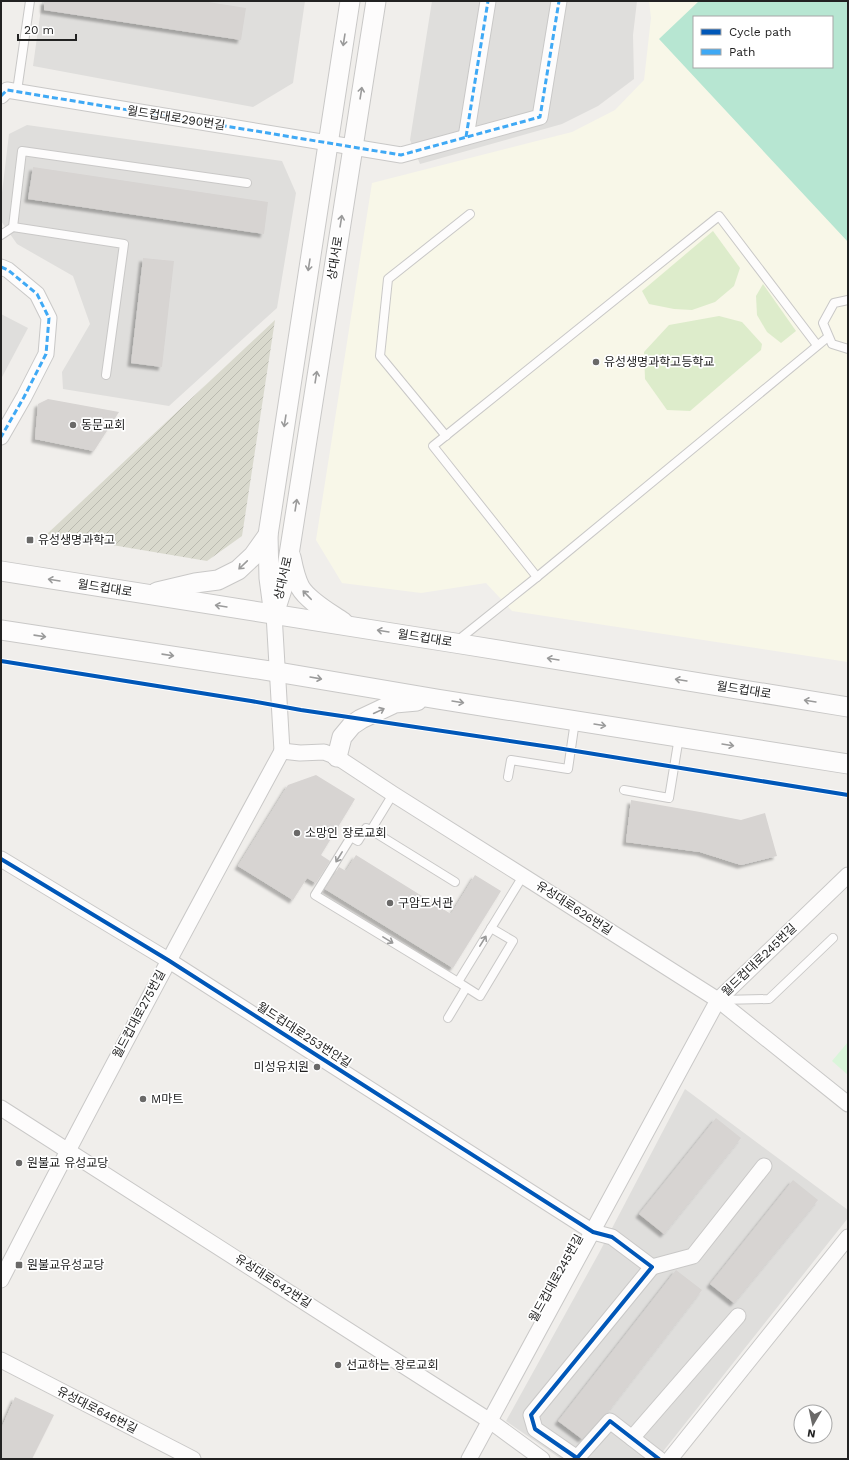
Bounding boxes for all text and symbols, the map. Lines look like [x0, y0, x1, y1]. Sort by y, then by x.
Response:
scale bar [18, 16, 76, 42]
legend [693, 16, 833, 68]
text: 20 m [24, 23, 54, 37]
text: Cycle path [729, 25, 791, 39]
one-way arrow [340, 33, 348, 46]
text: Path [729, 45, 755, 59]
one-way arrow [357, 86, 365, 99]
street label: 월드컵대로290번길 [126, 103, 226, 133]
one-way arrow [337, 215, 345, 228]
street label: 상대서로 [325, 235, 345, 281]
one-way arrow [305, 258, 313, 271]
place label: 유성생명과학고등학교 [604, 355, 714, 369]
marker: 유성생명과학고등학교 [591, 357, 601, 367]
one-way arrow [312, 371, 320, 384]
one-way arrow [281, 414, 289, 427]
place label: 동문교회 [81, 418, 125, 432]
marker: 동문교회 [68, 420, 78, 430]
one-way arrow [292, 499, 300, 512]
place label: 유성생명과학고 [38, 533, 115, 547]
marker: 유성생명과학고 [25, 535, 35, 545]
street label: 상대서로 [271, 555, 295, 601]
one-way arrow [238, 560, 248, 570]
one-way arrow [48, 576, 61, 584]
street label: 월드컵대로 [77, 577, 133, 599]
one-way arrow [302, 590, 312, 600]
one-way arrow [215, 602, 228, 610]
one-way arrow [377, 627, 390, 635]
street label: 월드컵대로 [397, 627, 453, 649]
one-way arrow [33, 632, 46, 640]
one-way arrow [161, 651, 174, 659]
one-way arrow [547, 655, 560, 663]
one-way arrow [309, 674, 322, 682]
one-way arrow [675, 676, 688, 684]
street label: 월드컵대로 [716, 679, 772, 701]
one-way arrow [803, 697, 816, 705]
one-way arrow [451, 698, 464, 706]
one-way arrow [373, 707, 385, 714]
one-way arrow [593, 721, 606, 729]
one-way arrow [721, 741, 734, 749]
place label: 소망인 장로교회 [305, 826, 386, 840]
marker: 소망인 장로교회 [292, 828, 302, 838]
one-way arrow [335, 851, 343, 862]
street label: 유성대로626번길 [533, 878, 615, 938]
place label: 구암도서관 [398, 896, 453, 910]
marker: 구암도서관 [385, 898, 395, 908]
street label: 월드컵대로245번길 [719, 921, 799, 999]
one-way arrow [382, 936, 394, 944]
one-way arrow [479, 936, 487, 947]
street label: 월드컵대로275번길 [110, 968, 168, 1060]
street label: 월드컵대로253번안길 [254, 999, 354, 1071]
place label: 미성유치원 [254, 1060, 309, 1074]
marker: 미성유치원 [312, 1062, 322, 1072]
place label: M마트 [151, 1092, 183, 1106]
marker: M마트 [138, 1094, 148, 1104]
place label: 원불교 유성교당 [27, 1156, 108, 1170]
marker: 원불교 유성교당 [14, 1158, 24, 1168]
street label: 월드컵대로245번길 [526, 1232, 586, 1324]
street label: 유성대로642번길 [232, 1251, 314, 1311]
place label: 원불교유성교당 [27, 1258, 104, 1272]
marker: 원불교유성교당 [14, 1260, 24, 1270]
place label: 선교하는 장로교회 [346, 1358, 438, 1372]
marker: 선교하는 장로교회 [333, 1360, 343, 1370]
street label: 유성대로646번길 [55, 1384, 139, 1436]
north arrow [793, 1404, 833, 1444]
text: N [806, 1426, 817, 1440]

